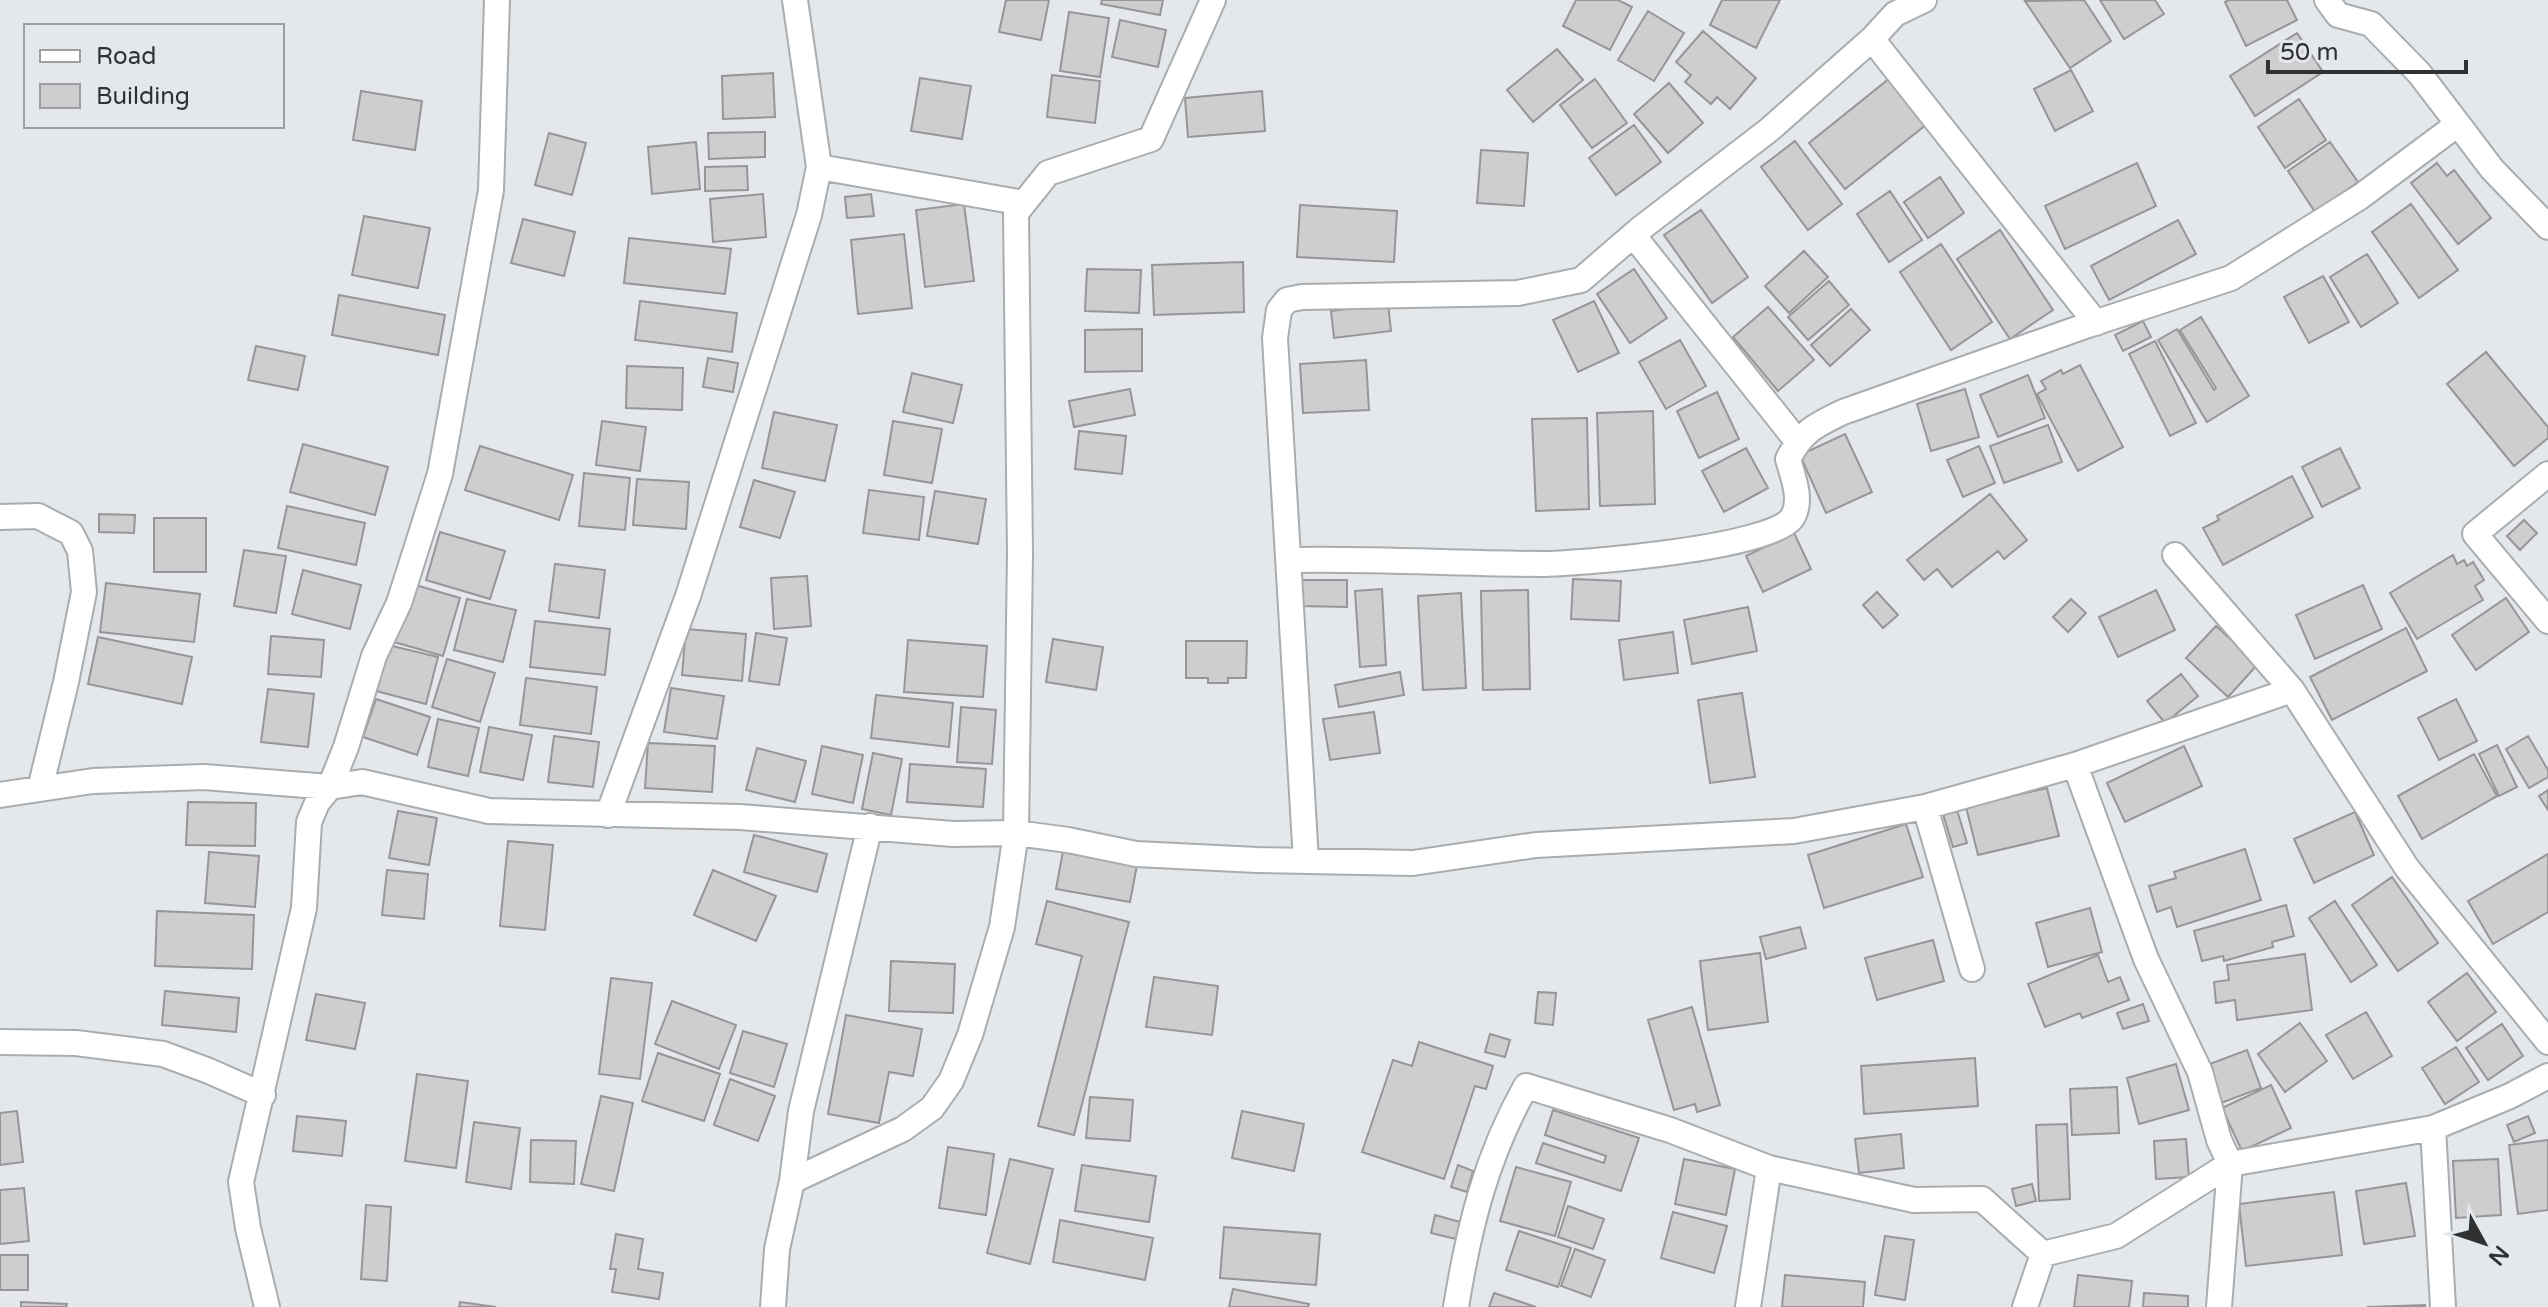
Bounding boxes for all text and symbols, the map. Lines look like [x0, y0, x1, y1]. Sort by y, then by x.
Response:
legend [24, 24, 284, 128]
scale bar [2268, 24, 2466, 74]
text: 50 m [2280, 38, 2338, 67]
text: Road [96, 42, 156, 71]
text: Building [96, 82, 190, 111]
north arrow [2444, 1203, 2524, 1283]
text: N [2483, 1240, 2514, 1270]

